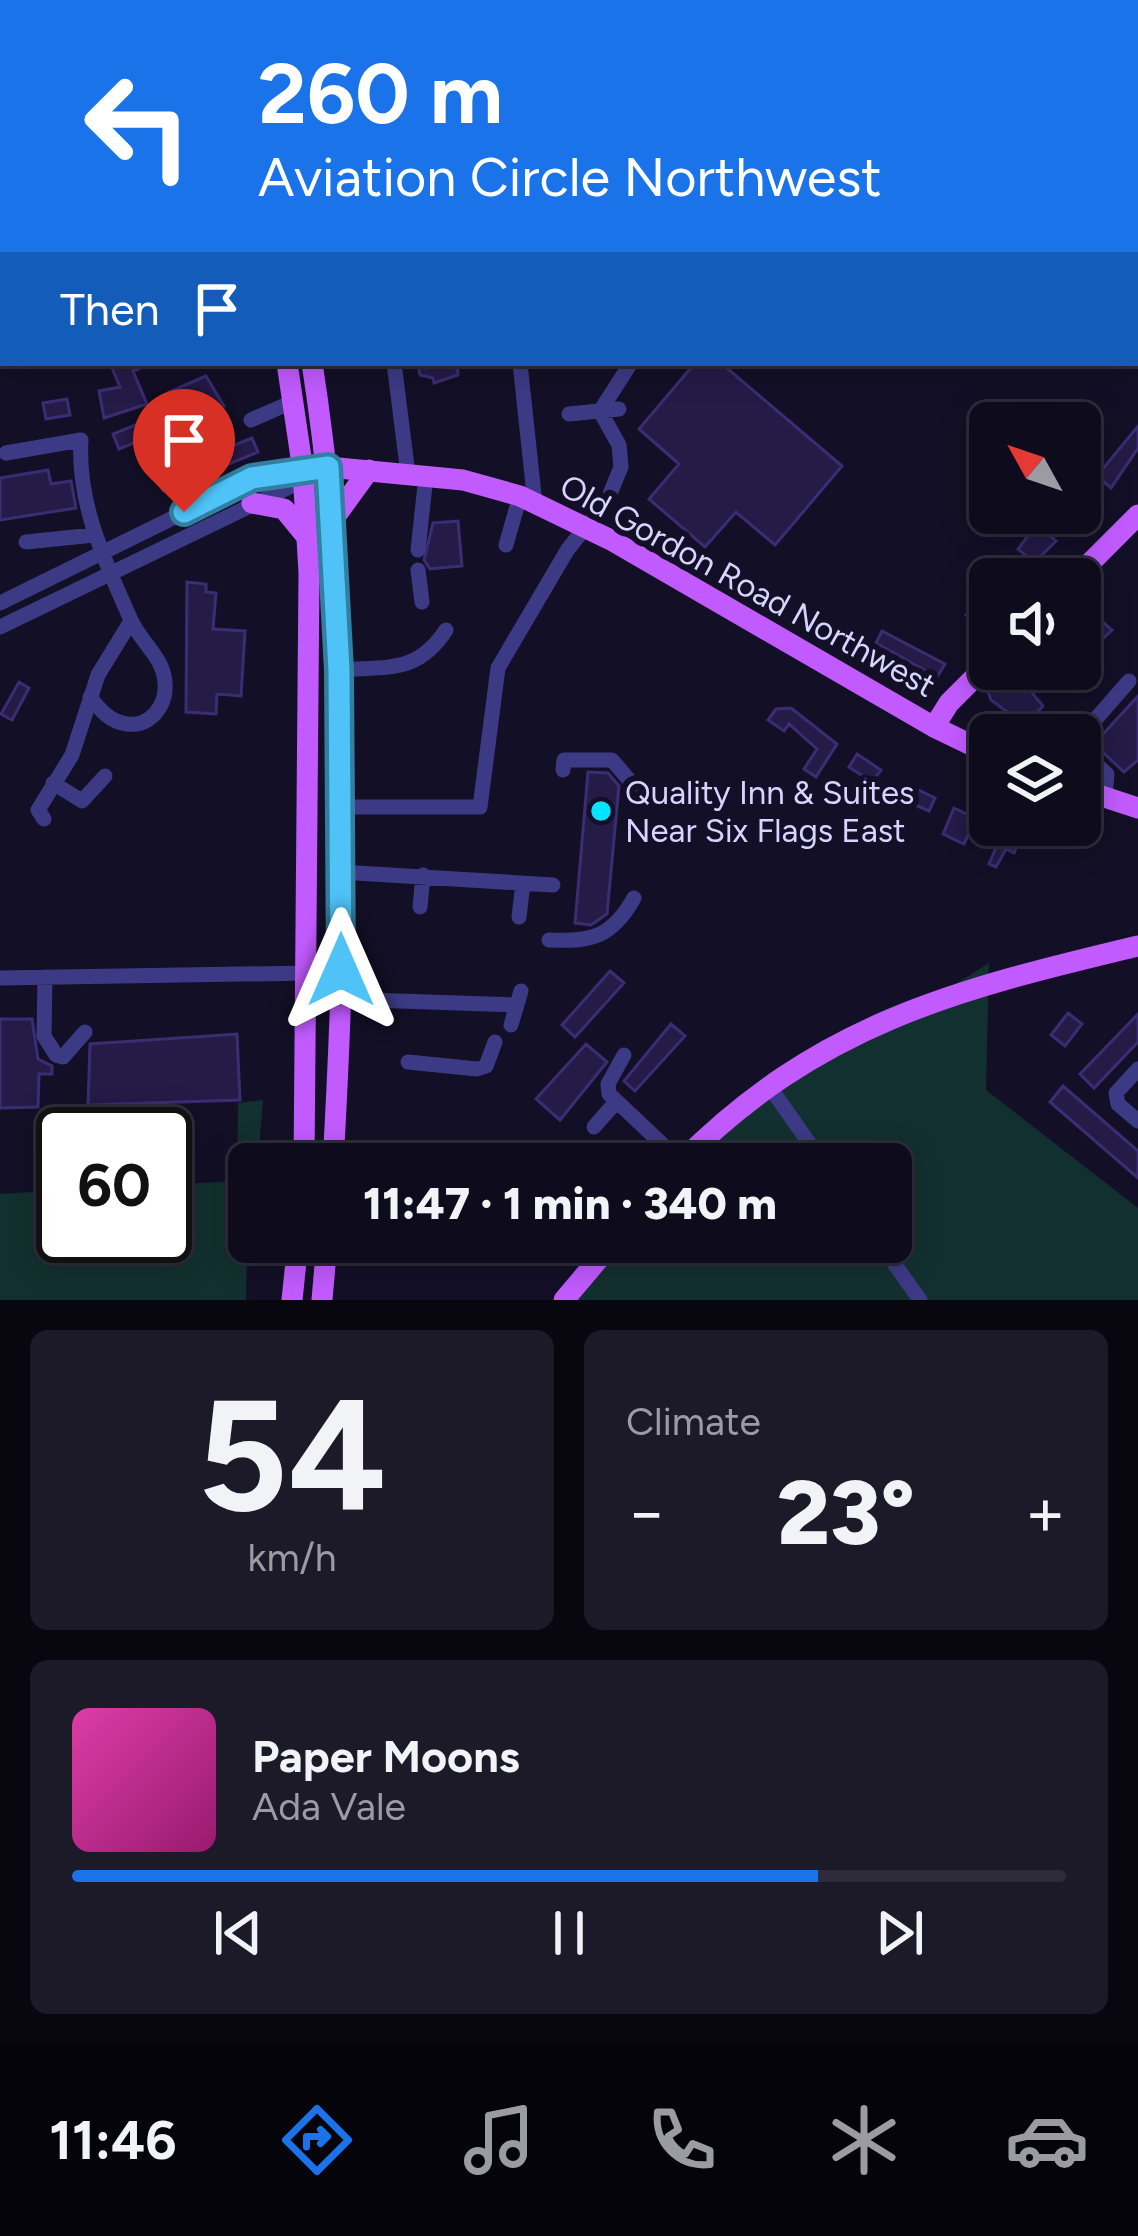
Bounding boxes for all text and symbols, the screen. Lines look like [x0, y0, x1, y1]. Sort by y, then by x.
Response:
text: 260 m [258, 43, 503, 144]
icon: left [60, 48, 216, 204]
text: Aviation Circle Northwest [258, 145, 882, 210]
icon: arrive [184, 276, 250, 342]
text: Then [60, 282, 160, 336]
pin [133, 389, 235, 512]
north arrow [969, 402, 1101, 534]
map controls [969, 402, 1101, 846]
icon: arrive [151, 407, 217, 473]
street label: Old Gordon Road Northwest [553, 466, 942, 705]
button: sound [969, 558, 1101, 690]
button: layers [969, 714, 1101, 846]
place label: Quality Inn & Suites Near Six Flags East [625, 773, 914, 850]
marker: Quality Inn & Suites Near Six Flags East [588, 798, 614, 824]
position arrow [278, 907, 404, 1033]
speed limit sign: 60 [36, 1107, 192, 1263]
text: 11:47 · 1 min · 340 m [363, 1176, 777, 1230]
text: 54 [197, 1362, 387, 1549]
text: Climate [626, 1398, 761, 1445]
text: 23° [777, 1458, 915, 1567]
text: − [626, 1472, 667, 1552]
text: + [1025, 1472, 1066, 1552]
text: km/h [247, 1534, 337, 1581]
text: Paper Moons [252, 1729, 520, 1783]
text: Ada Vale [252, 1783, 406, 1830]
icon: previous [205, 1900, 271, 1966]
icon: pause [536, 1900, 602, 1966]
icon: next [867, 1900, 933, 1966]
icon: directions [275, 2098, 359, 2182]
icon: music [457, 2098, 541, 2182]
icon: phone [640, 2098, 724, 2182]
icon: climate [822, 2098, 906, 2182]
icon: car [1005, 2098, 1089, 2182]
text: 11:46 [49, 2108, 177, 2173]

